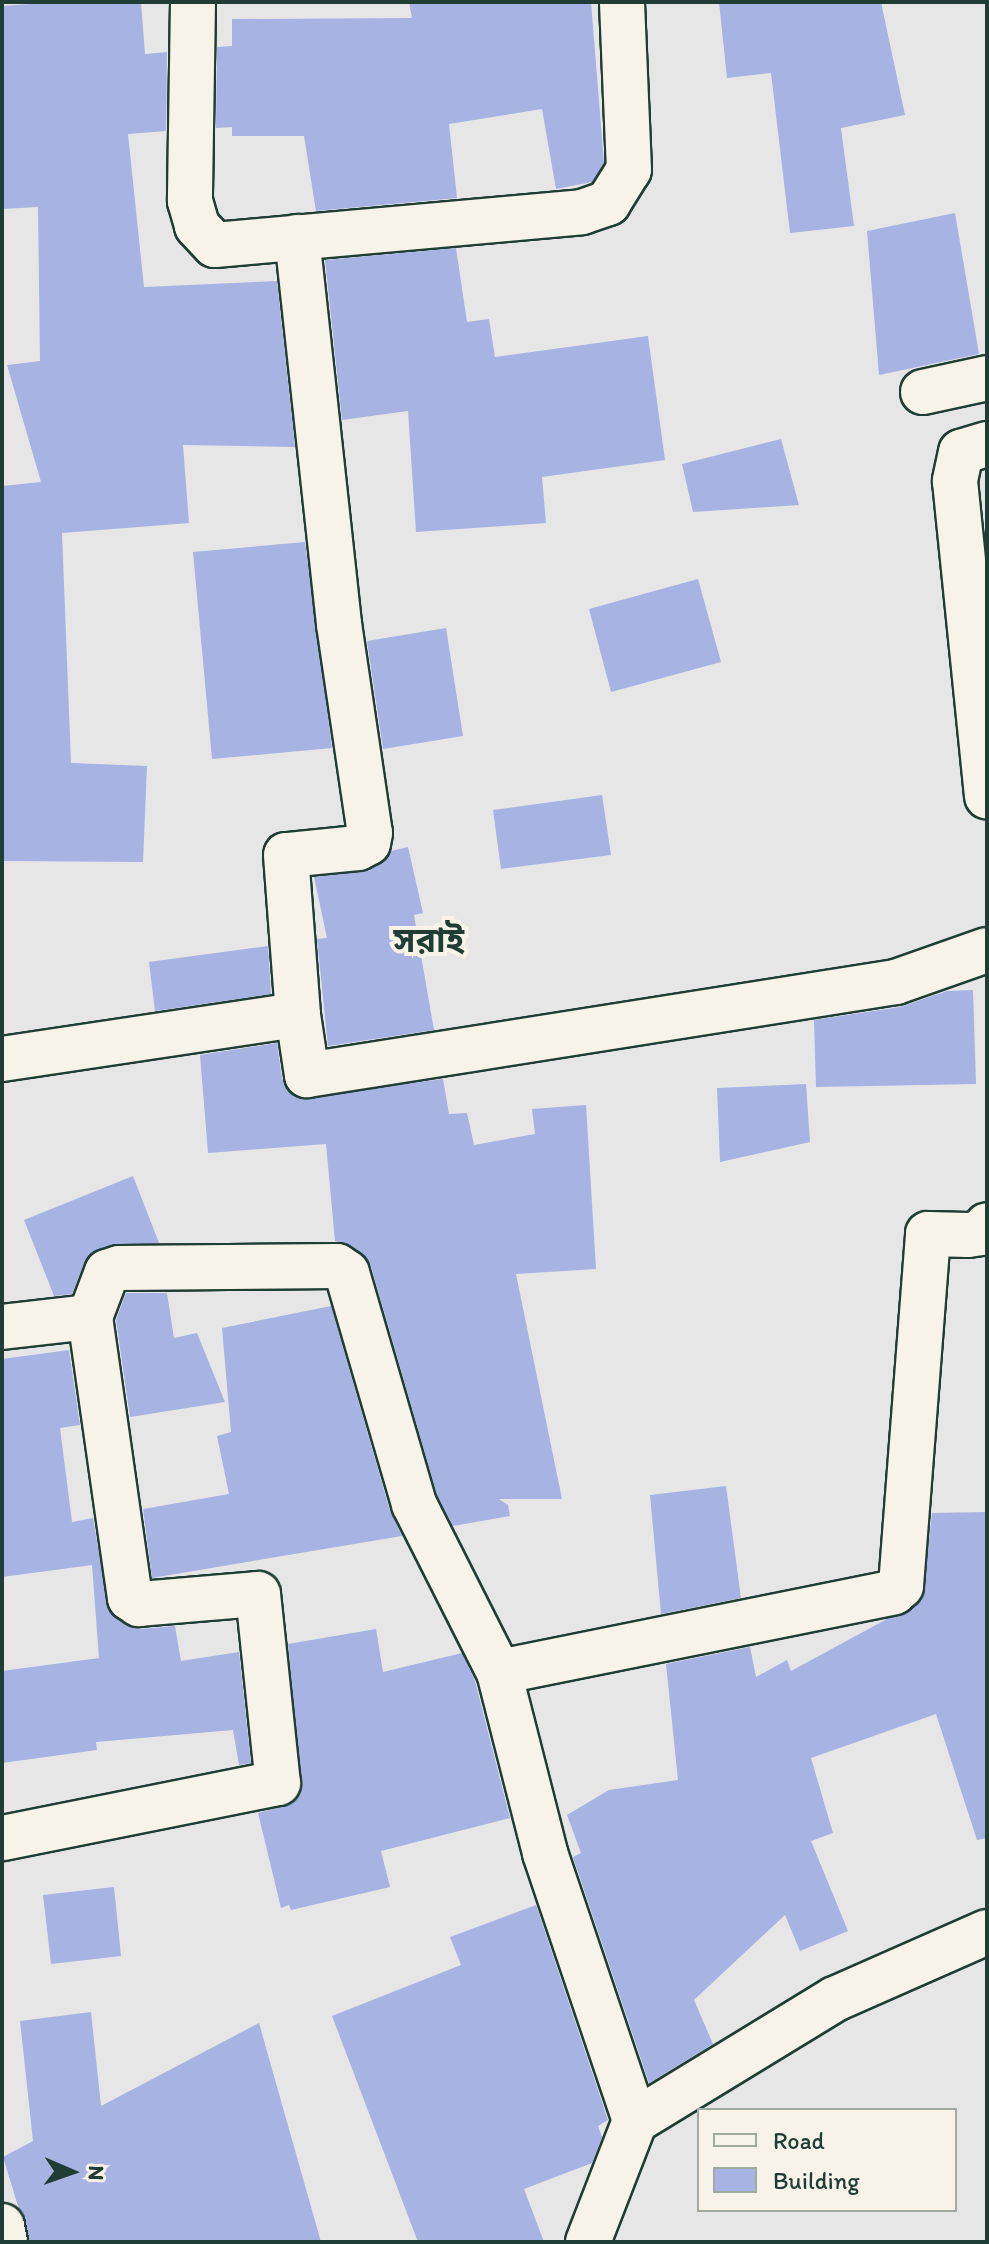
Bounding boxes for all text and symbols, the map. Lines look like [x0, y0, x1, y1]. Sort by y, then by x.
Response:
district label: সরাই [394, 921, 464, 961]
legend [697, 2108, 957, 2212]
text: Road [773, 2126, 825, 2155]
north arrow [32, 2132, 112, 2212]
text: N [83, 2165, 110, 2181]
text: Building [773, 2166, 860, 2195]

